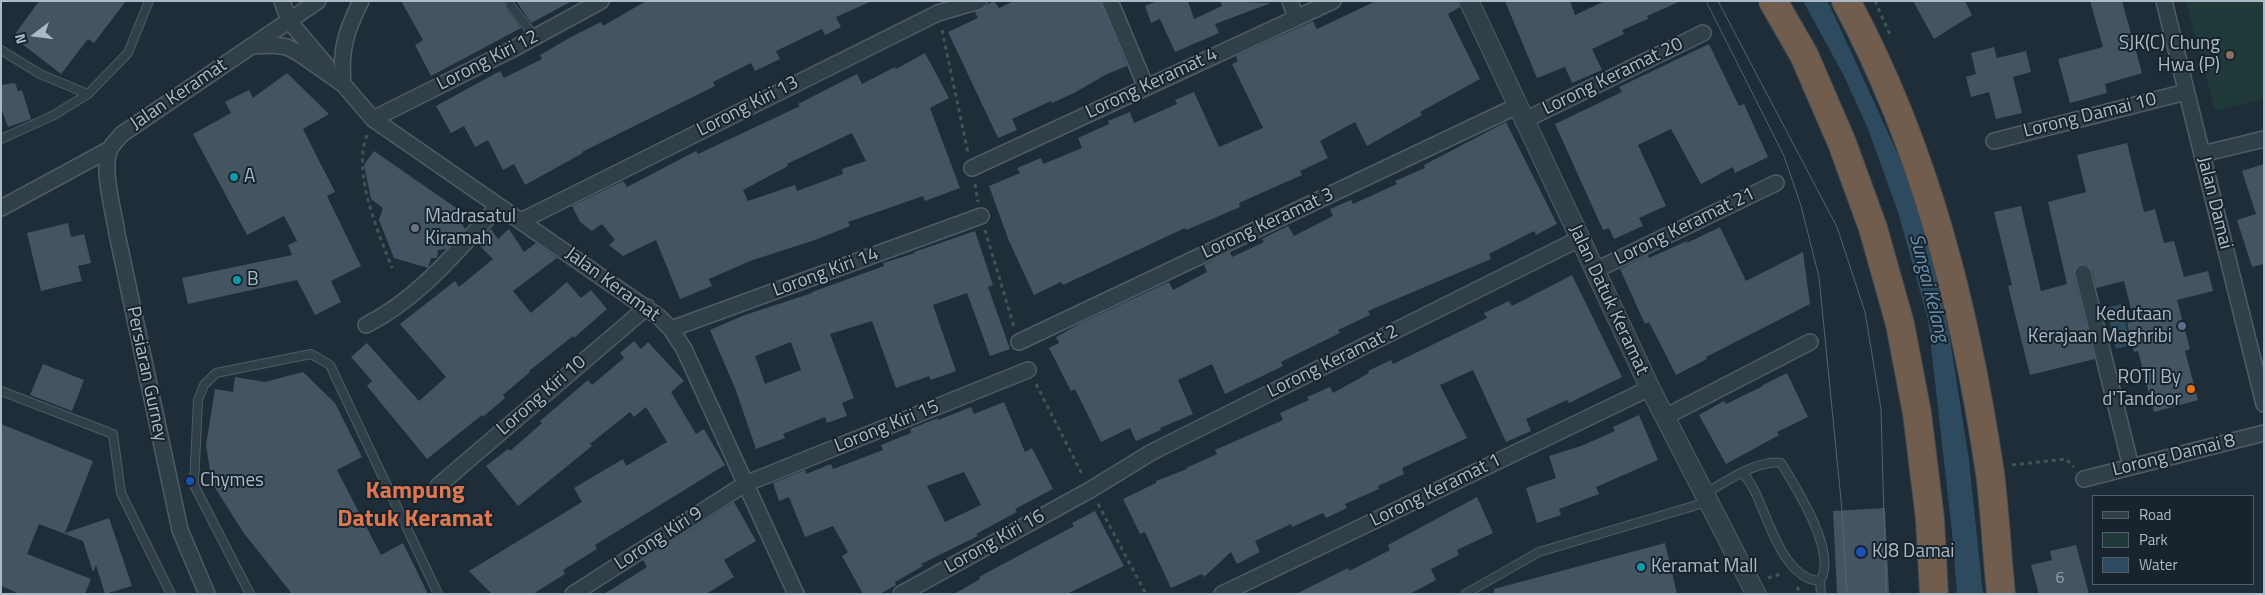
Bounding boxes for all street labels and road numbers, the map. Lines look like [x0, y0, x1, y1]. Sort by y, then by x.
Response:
street label: Lorong Kiri 12 [433, 26, 543, 96]
street label: Lorong Keramat 20 [1539, 33, 1687, 121]
street label: Lorong Keramat 4 [1083, 44, 1221, 124]
street label: Jalan Keramat [126, 54, 232, 136]
street label: Lorong Kiri 13 [693, 72, 803, 142]
street label: Lorong Damai 10 [2021, 88, 2159, 144]
street label: Jalan Damai [2191, 154, 2237, 252]
street label: Lorong Keramat 21 [1611, 183, 1759, 271]
street label: Lorong Keramat 3 [1199, 184, 1337, 264]
street label: Jalan Datuk Keramat [1563, 221, 1653, 379]
street label: Jalan Keramat [560, 243, 664, 327]
street label: Lorong Kiri 14 [770, 243, 882, 303]
street label: Persiaran Gurney [121, 304, 171, 444]
street label: Lorong Keramat 2 [1264, 320, 1402, 404]
street label: Lorong Kiri 10 [493, 351, 591, 441]
street label: Lorong Kiri 15 [831, 396, 943, 458]
street label: Lorong Damai 8 [2110, 430, 2238, 482]
street label: Lorong Keramat 1 [1367, 449, 1505, 533]
street label: Lorong Kiri 9 [611, 502, 707, 576]
street label: Lorong Kiri 16 [941, 505, 1049, 579]

